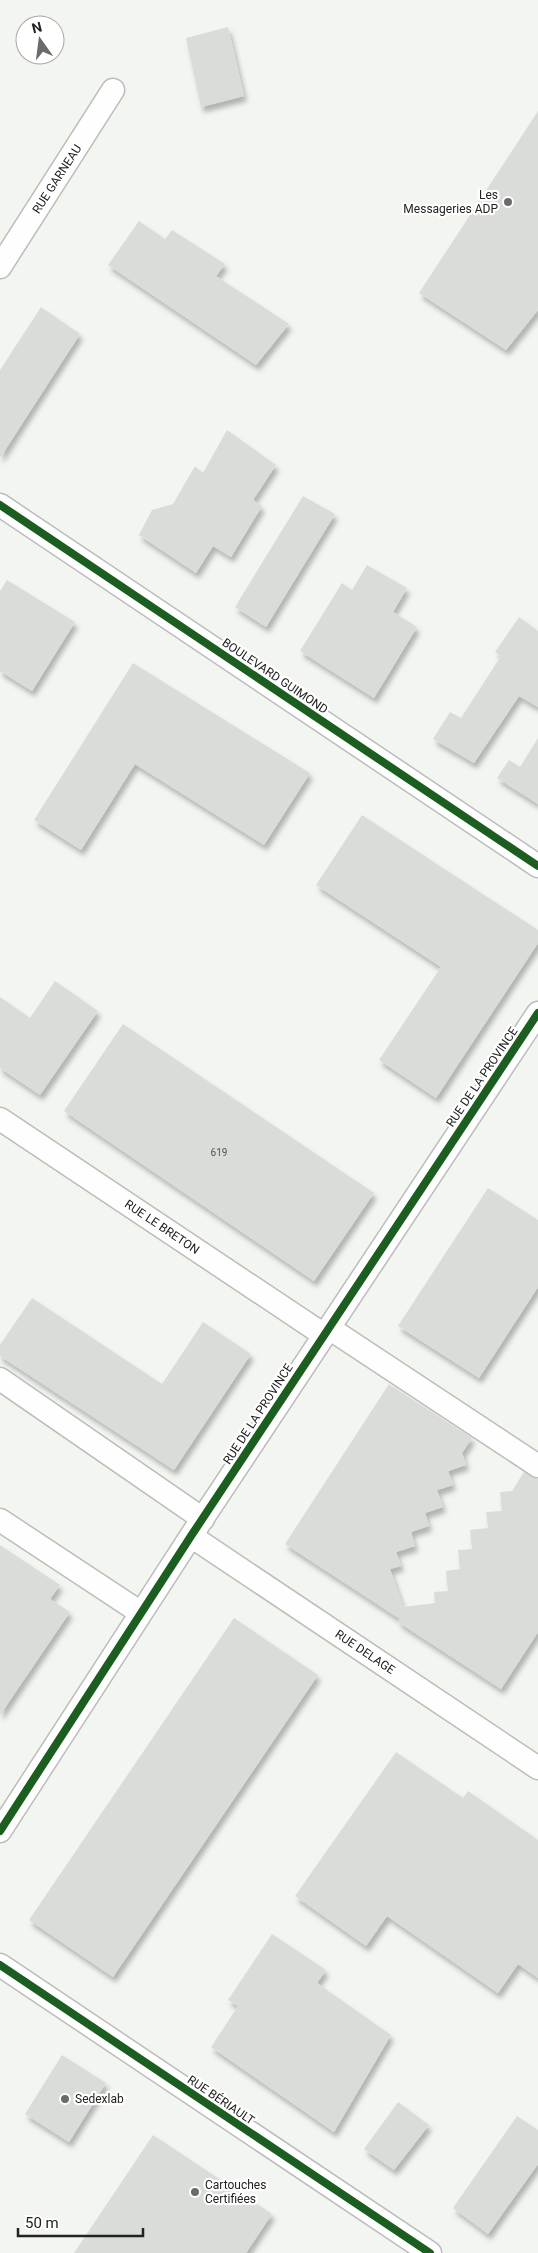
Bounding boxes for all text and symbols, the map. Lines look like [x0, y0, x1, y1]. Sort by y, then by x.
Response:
north arrow [15, 15, 65, 65]
text: N [30, 18, 44, 36]
street label: RUE GARNEAU [30, 142, 84, 216]
place label: Les Messageries ADP [403, 188, 498, 216]
marker: Les Messageries ADP [502, 196, 514, 208]
street label: BOULEVARD GUIMOND [219, 635, 331, 717]
street label: RUE DE LA PROVINCE [443, 1024, 521, 1130]
house number: 619 [211, 1147, 227, 1158]
street label: RUE LE BRETON [122, 1197, 202, 1257]
street label: RUE DE LA PROVINCE [220, 1361, 296, 1467]
street label: RUE DELAGE [332, 1627, 398, 1677]
street label: RUE BÉRIAULT [185, 2072, 258, 2127]
place label: Sedexlab [75, 2092, 124, 2106]
marker: Sedexlab [59, 2093, 71, 2105]
place label: Cartouches Certifiées [205, 2178, 266, 2206]
marker: Cartouches Certifiées [189, 2186, 201, 2198]
scale bar [18, 2206, 142, 2238]
text: 50 m [25, 2214, 59, 2232]

